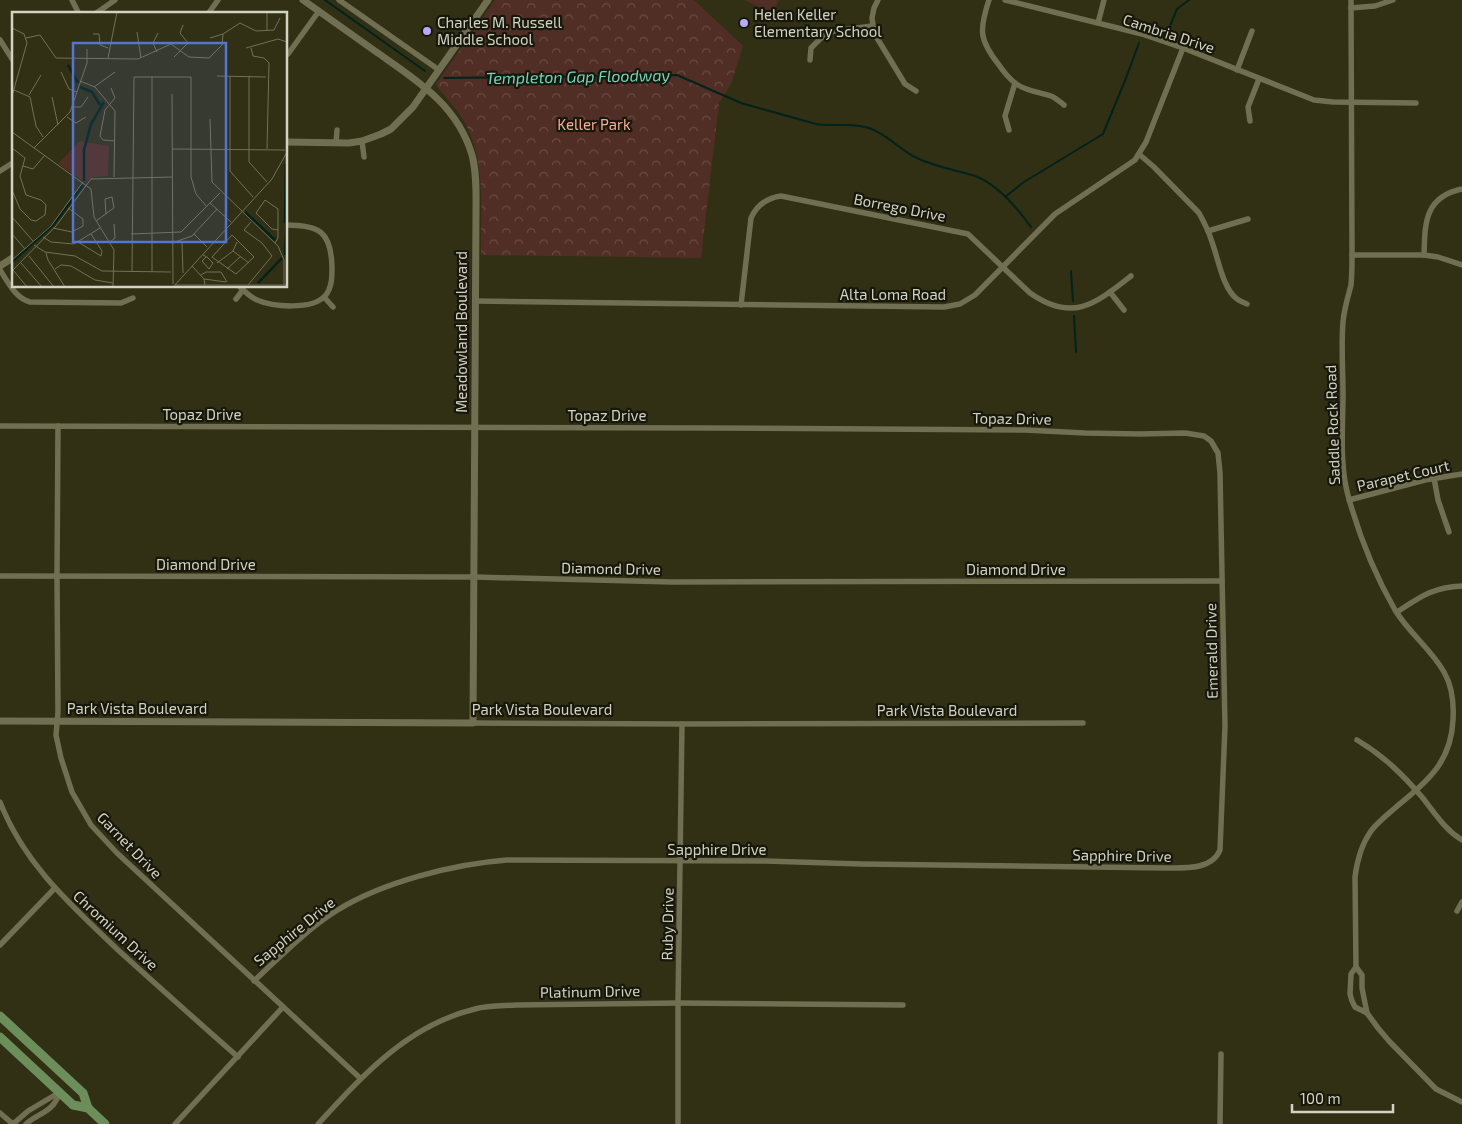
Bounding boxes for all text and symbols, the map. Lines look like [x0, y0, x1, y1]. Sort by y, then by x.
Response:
place label: Helen Keller Elementary School [754, 5, 882, 40]
street label: Cambria Drive [1121, 10, 1217, 56]
inset map [12, 12, 288, 288]
place label: Charles M. Russell Middle School [437, 13, 562, 48]
marker: Helen Keller Elementary School [738, 17, 750, 29]
marker: Charles M. Russell Middle School [421, 25, 433, 37]
water label: Templeton Gap Floodway [486, 65, 671, 88]
park label: Keller Park [557, 115, 631, 133]
street label: Borrego Drive [852, 189, 948, 225]
street label: Meadowland Boulevard [452, 251, 470, 413]
street label: Alta Loma Road [840, 285, 946, 303]
street label: Saddle Rock Road [1321, 365, 1343, 485]
street label: Topaz Drive [162, 405, 242, 423]
street label: Topaz Drive [567, 406, 647, 424]
street label: Topaz Drive [972, 408, 1052, 428]
street label: Parapet Court [1355, 456, 1451, 494]
street label: Diamond Drive [156, 555, 256, 573]
street label: Diamond Drive [561, 558, 661, 578]
street label: Diamond Drive [966, 560, 1066, 578]
street label: Emerald Drive [1201, 603, 1221, 699]
street label: Park Vista Boulevard [67, 699, 207, 717]
street label: Park Vista Boulevard [472, 700, 612, 718]
street label: Park Vista Boulevard [877, 701, 1017, 719]
street label: Garnet Drive [94, 808, 166, 882]
street label: Sapphire Drive [667, 840, 767, 858]
street label: Sapphire Drive [1072, 845, 1172, 865]
street label: Chromium Drive [70, 886, 162, 974]
street label: Ruby Drive [657, 887, 677, 961]
street label: Sapphire Drive [250, 893, 338, 969]
street label: Platinum Drive [540, 981, 640, 1001]
scale bar [1292, 1082, 1393, 1114]
text: 100 m [1300, 1089, 1341, 1107]

